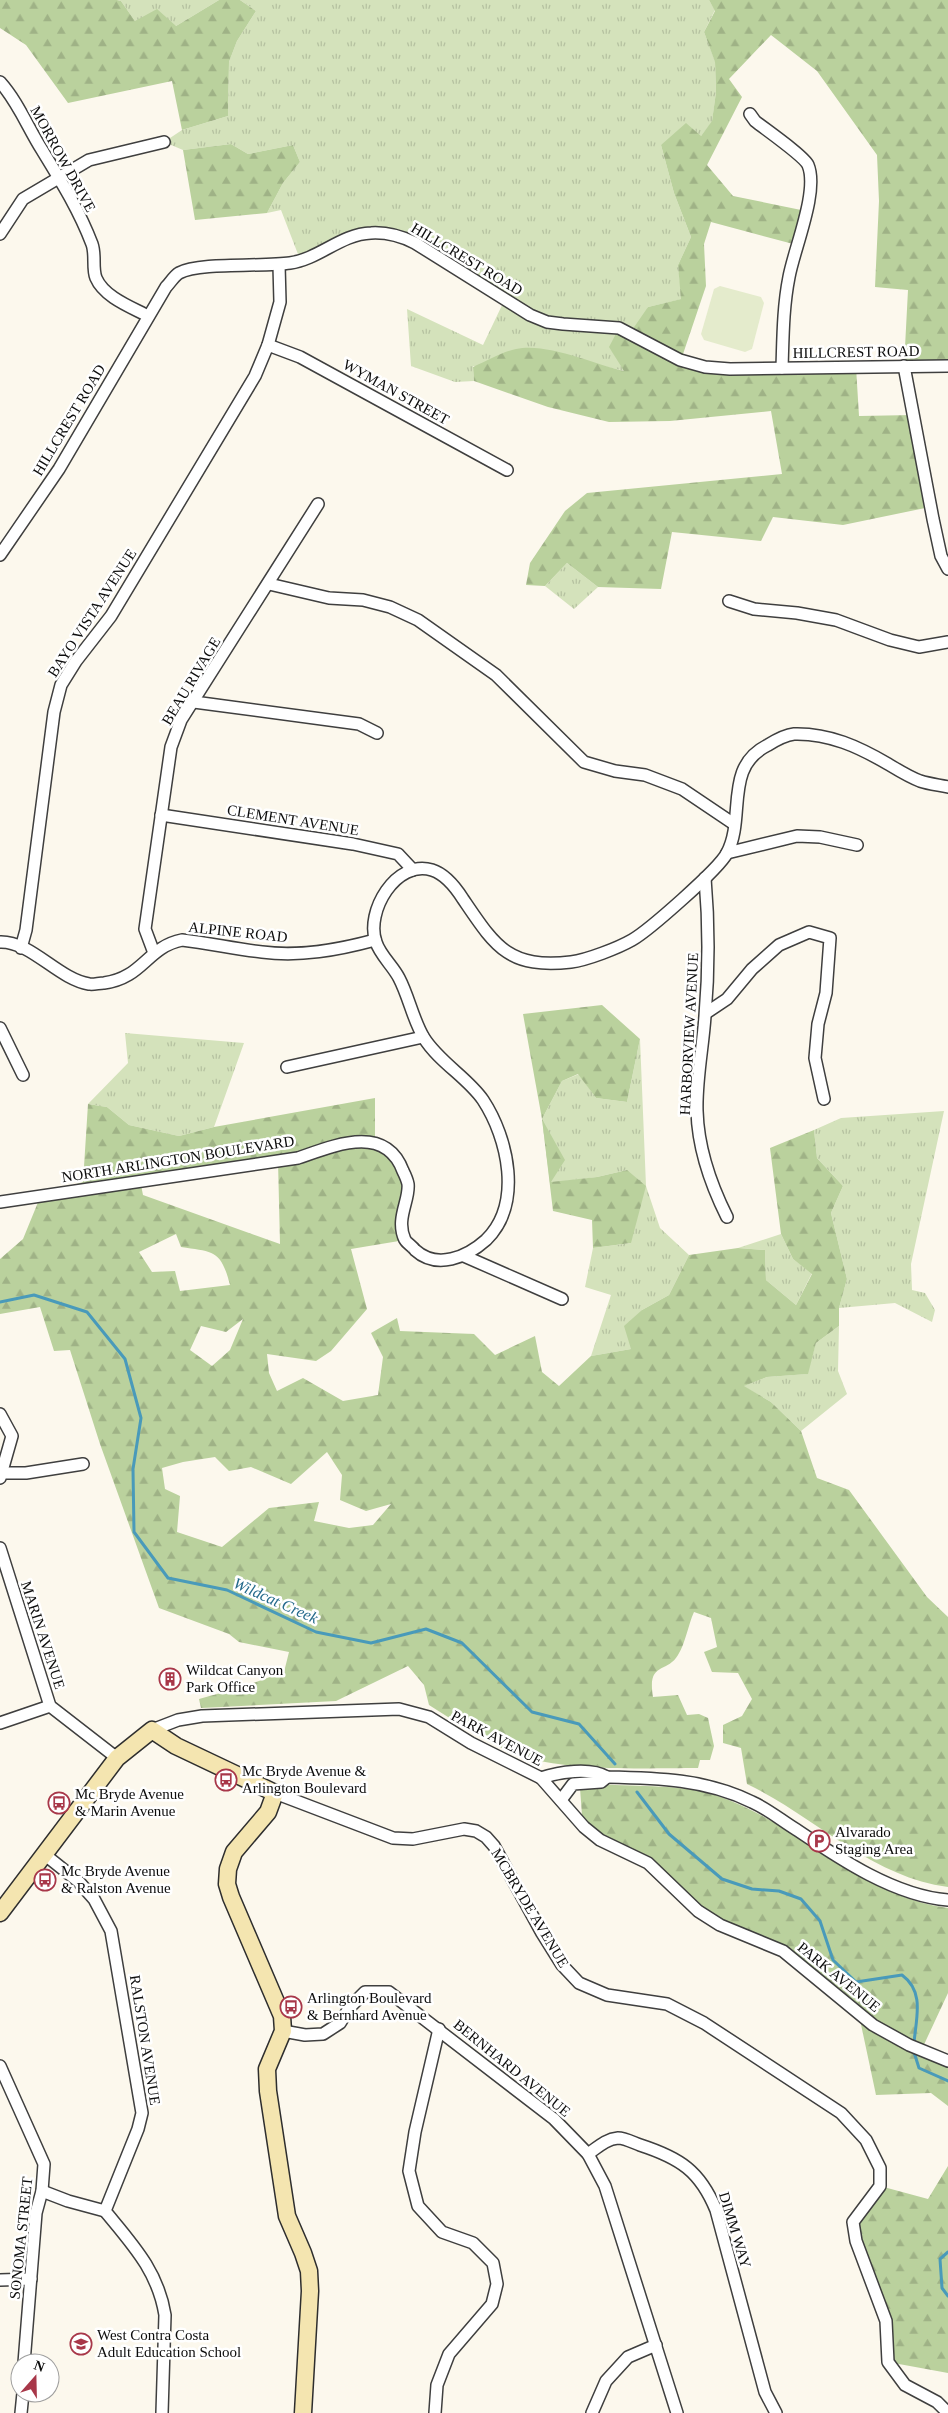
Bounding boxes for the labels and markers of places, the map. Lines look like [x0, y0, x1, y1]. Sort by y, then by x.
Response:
place label: Wildcat Canyon Park Office [186, 1662, 284, 1695]
building icon: Wildcat Canyon Park Office [158, 1667, 182, 1691]
place label: Mc Bryde Avenue & Arlington Boulevard [242, 1763, 367, 1796]
bus stop icon: Mc Bryde Avenue & Arlington Boulevard [214, 1768, 238, 1792]
place label: Mc Bryde Avenue & Marin Avenue [75, 1786, 184, 1819]
bus stop icon: Mc Bryde Avenue & Marin Avenue [47, 1791, 71, 1815]
place label: Alvarado Staging Area [835, 1824, 913, 1857]
parking icon: Alvarado Staging Area [807, 1829, 831, 1853]
place label: Mc Bryde Avenue & Ralston Avenue [61, 1863, 171, 1896]
bus stop icon: Mc Bryde Avenue & Ralston Avenue [33, 1868, 57, 1892]
place label: Arlington Boulevard & Bernhard Avenue [307, 1990, 432, 2023]
bus stop icon: Arlington Boulevard & Bernhard Avenue [279, 1995, 303, 2019]
place label: West Contra Costa Adult Education School [97, 2327, 241, 2360]
school or university icon: West Contra Costa Adult Education School [69, 2332, 93, 2356]

